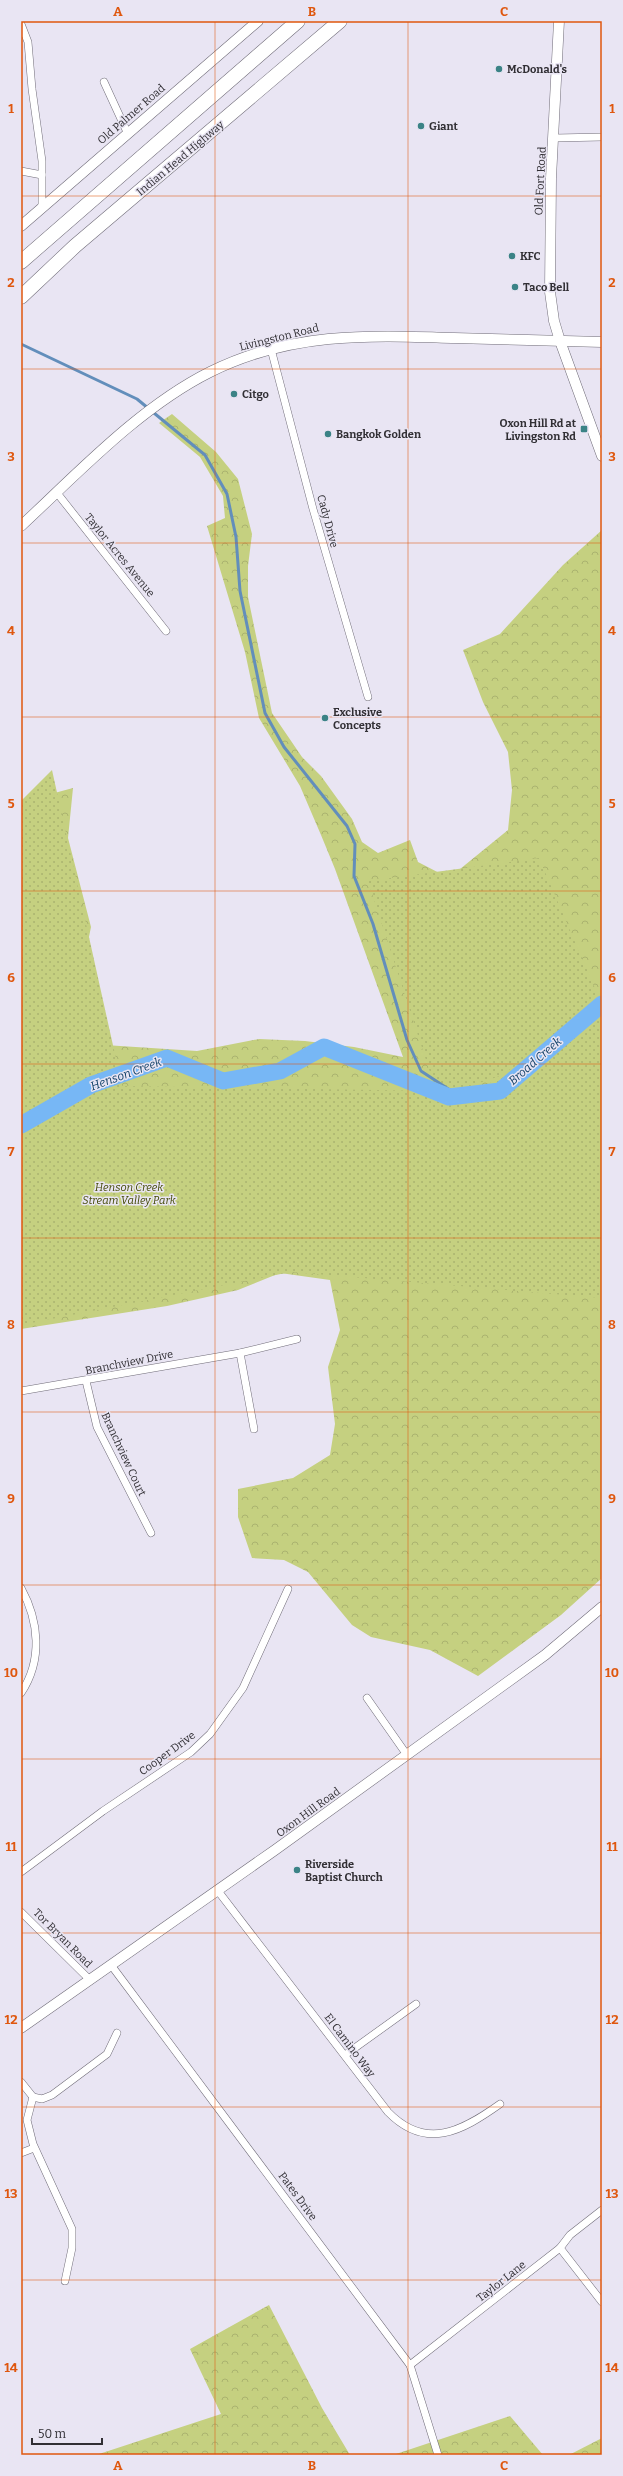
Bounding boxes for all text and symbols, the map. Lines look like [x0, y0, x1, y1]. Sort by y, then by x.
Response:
text: A [113, 4, 123, 19]
text: B [308, 4, 316, 19]
text: C [500, 4, 508, 19]
place label: McDonald's [507, 63, 568, 76]
marker: McDonald's [494, 64, 504, 74]
street label: Old Palmer Road [95, 81, 168, 147]
text: 1 [8, 101, 14, 116]
text: 1 [609, 101, 615, 116]
street label: Indian Head Highway [134, 118, 227, 199]
place label: Giant [429, 120, 459, 133]
marker: Giant [416, 121, 426, 131]
street label: Old Fort Road [532, 146, 549, 216]
place label: KFC [520, 250, 541, 263]
marker: KFC [507, 251, 517, 261]
text: 2 [7, 275, 15, 290]
text: 2 [608, 275, 616, 290]
place label: Taco Bell [523, 281, 570, 294]
marker: Taco Bell [510, 282, 520, 292]
street label: Livingston Road [238, 321, 321, 354]
place label: Citgo [242, 388, 269, 401]
marker: Citgo [229, 389, 239, 399]
place label: Oxon Hill Rd at Livingston Rd [500, 417, 577, 443]
marker: Oxon Hill Rd at Livingston Rd [579, 424, 589, 434]
place label: Bangkok Golden [336, 428, 421, 441]
marker: Bangkok Golden [323, 429, 333, 439]
text: 3 [7, 449, 15, 464]
text: 3 [608, 449, 616, 464]
street label: Cady Drive [314, 493, 341, 549]
street label: Taylor Acres Avenue [82, 511, 157, 600]
text: 4 [7, 623, 15, 638]
text: 4 [608, 623, 616, 638]
place label: Exclusive Concepts [333, 706, 382, 732]
marker: Exclusive Concepts [320, 713, 330, 723]
text: 5 [7, 796, 15, 811]
text: 5 [608, 796, 616, 811]
text: 6 [7, 970, 15, 985]
text: 6 [608, 970, 616, 985]
water label: Broad Creek [506, 1034, 565, 1088]
water label: Henson Creek [89, 1054, 164, 1093]
text: 7 [8, 1144, 15, 1159]
text: 7 [609, 1144, 616, 1159]
park label: Henson Creek Stream Valley Park [82, 1181, 177, 1207]
text: 8 [7, 1317, 15, 1332]
text: 8 [608, 1317, 616, 1332]
street label: Branchview Drive [84, 1348, 174, 1377]
street label: Branchview Court [98, 1410, 149, 1498]
text: 9 [7, 1491, 15, 1506]
text: 9 [608, 1491, 616, 1506]
text: 10 [4, 1665, 18, 1680]
text: 10 [605, 1665, 619, 1680]
street label: Cooper Drive [137, 1729, 198, 1778]
street label: Oxon Hill Road [274, 1785, 343, 1840]
text: 11 [5, 1839, 17, 1854]
text: 11 [606, 1839, 618, 1854]
place label: Riverside Baptist Church [305, 1858, 383, 1884]
marker: Riverside Baptist Church [292, 1865, 302, 1875]
street label: Tor Bryan Road [31, 1906, 95, 1971]
street label: El Camino Way [321, 2011, 378, 2080]
text: 12 [5, 2012, 17, 2027]
text: 12 [606, 2012, 618, 2027]
street label: Pates Drive [276, 2170, 320, 2223]
text: 13 [4, 2186, 18, 2201]
text: 13 [605, 2186, 619, 2201]
street label: Taylor Lane [474, 2258, 528, 2305]
text: 14 [4, 2360, 18, 2375]
text: 14 [605, 2360, 619, 2375]
scale bar [32, 2420, 102, 2446]
text: 50 m [38, 2427, 67, 2441]
text: A [113, 2458, 123, 2473]
text: B [308, 2458, 316, 2473]
text: C [500, 2458, 508, 2473]

